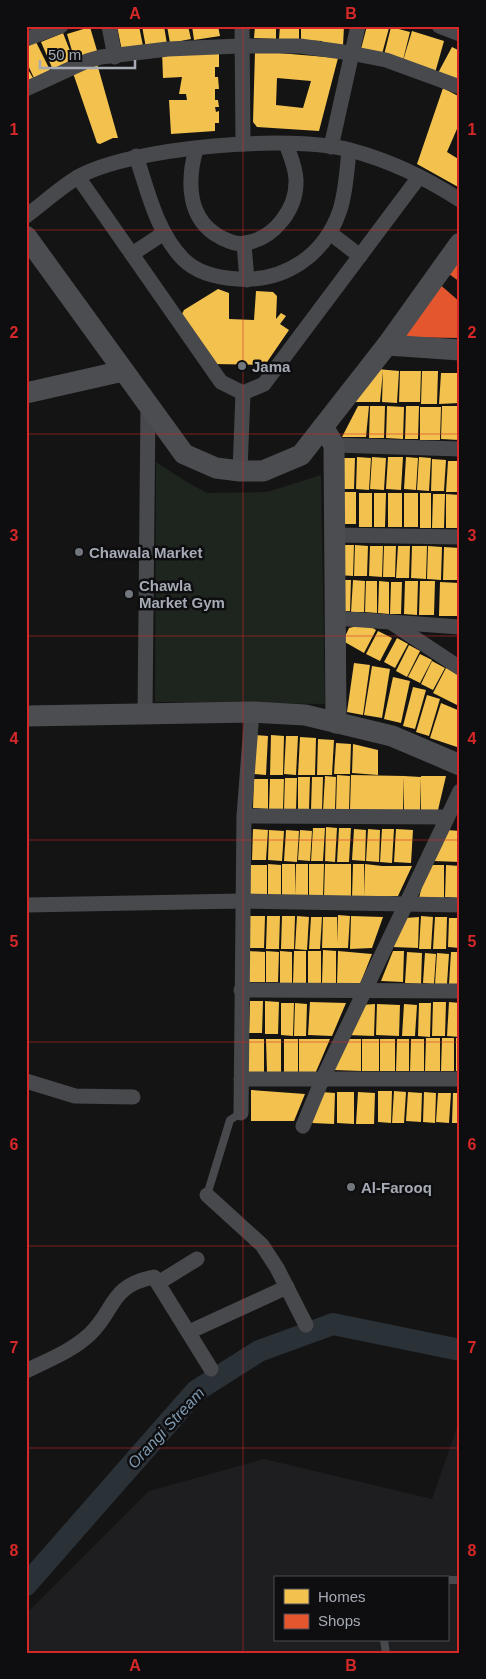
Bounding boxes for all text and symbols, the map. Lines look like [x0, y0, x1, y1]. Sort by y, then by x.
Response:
text: A [129, 5, 141, 22]
text: B [345, 5, 357, 22]
scale bar [40, 38, 135, 70]
text: 50 m [48, 46, 81, 63]
text: 1 [10, 121, 19, 138]
text: 1 [468, 121, 477, 138]
text: 2 [10, 324, 19, 341]
text: 2 [468, 324, 477, 341]
place label: Jama [252, 358, 291, 375]
marker: Jama [236, 360, 248, 372]
text: 3 [10, 527, 19, 544]
text: 3 [468, 527, 477, 544]
place label: Chawala Market [89, 544, 202, 561]
marker: Chawala Market [73, 546, 85, 558]
place label: Chawla Market Gym [139, 577, 225, 611]
marker: Chawla Market Gym [123, 588, 135, 600]
text: 4 [10, 730, 19, 747]
text: 4 [468, 730, 477, 747]
text: 5 [10, 933, 19, 950]
text: 5 [468, 933, 477, 950]
text: 6 [10, 1136, 19, 1153]
text: 6 [468, 1136, 477, 1153]
place label: Al-Farooq [361, 1179, 432, 1196]
marker: Al-Farooq [345, 1181, 357, 1193]
text: 7 [10, 1339, 19, 1356]
text: 7 [468, 1339, 477, 1356]
water label: Orangi Stream [124, 1384, 208, 1472]
text: 8 [10, 1542, 19, 1559]
text: 8 [468, 1542, 477, 1559]
legend [274, 1576, 448, 1642]
text: Homes [318, 1588, 366, 1605]
text: Shops [318, 1612, 361, 1629]
text: A [129, 1657, 141, 1674]
text: B [345, 1657, 357, 1674]

